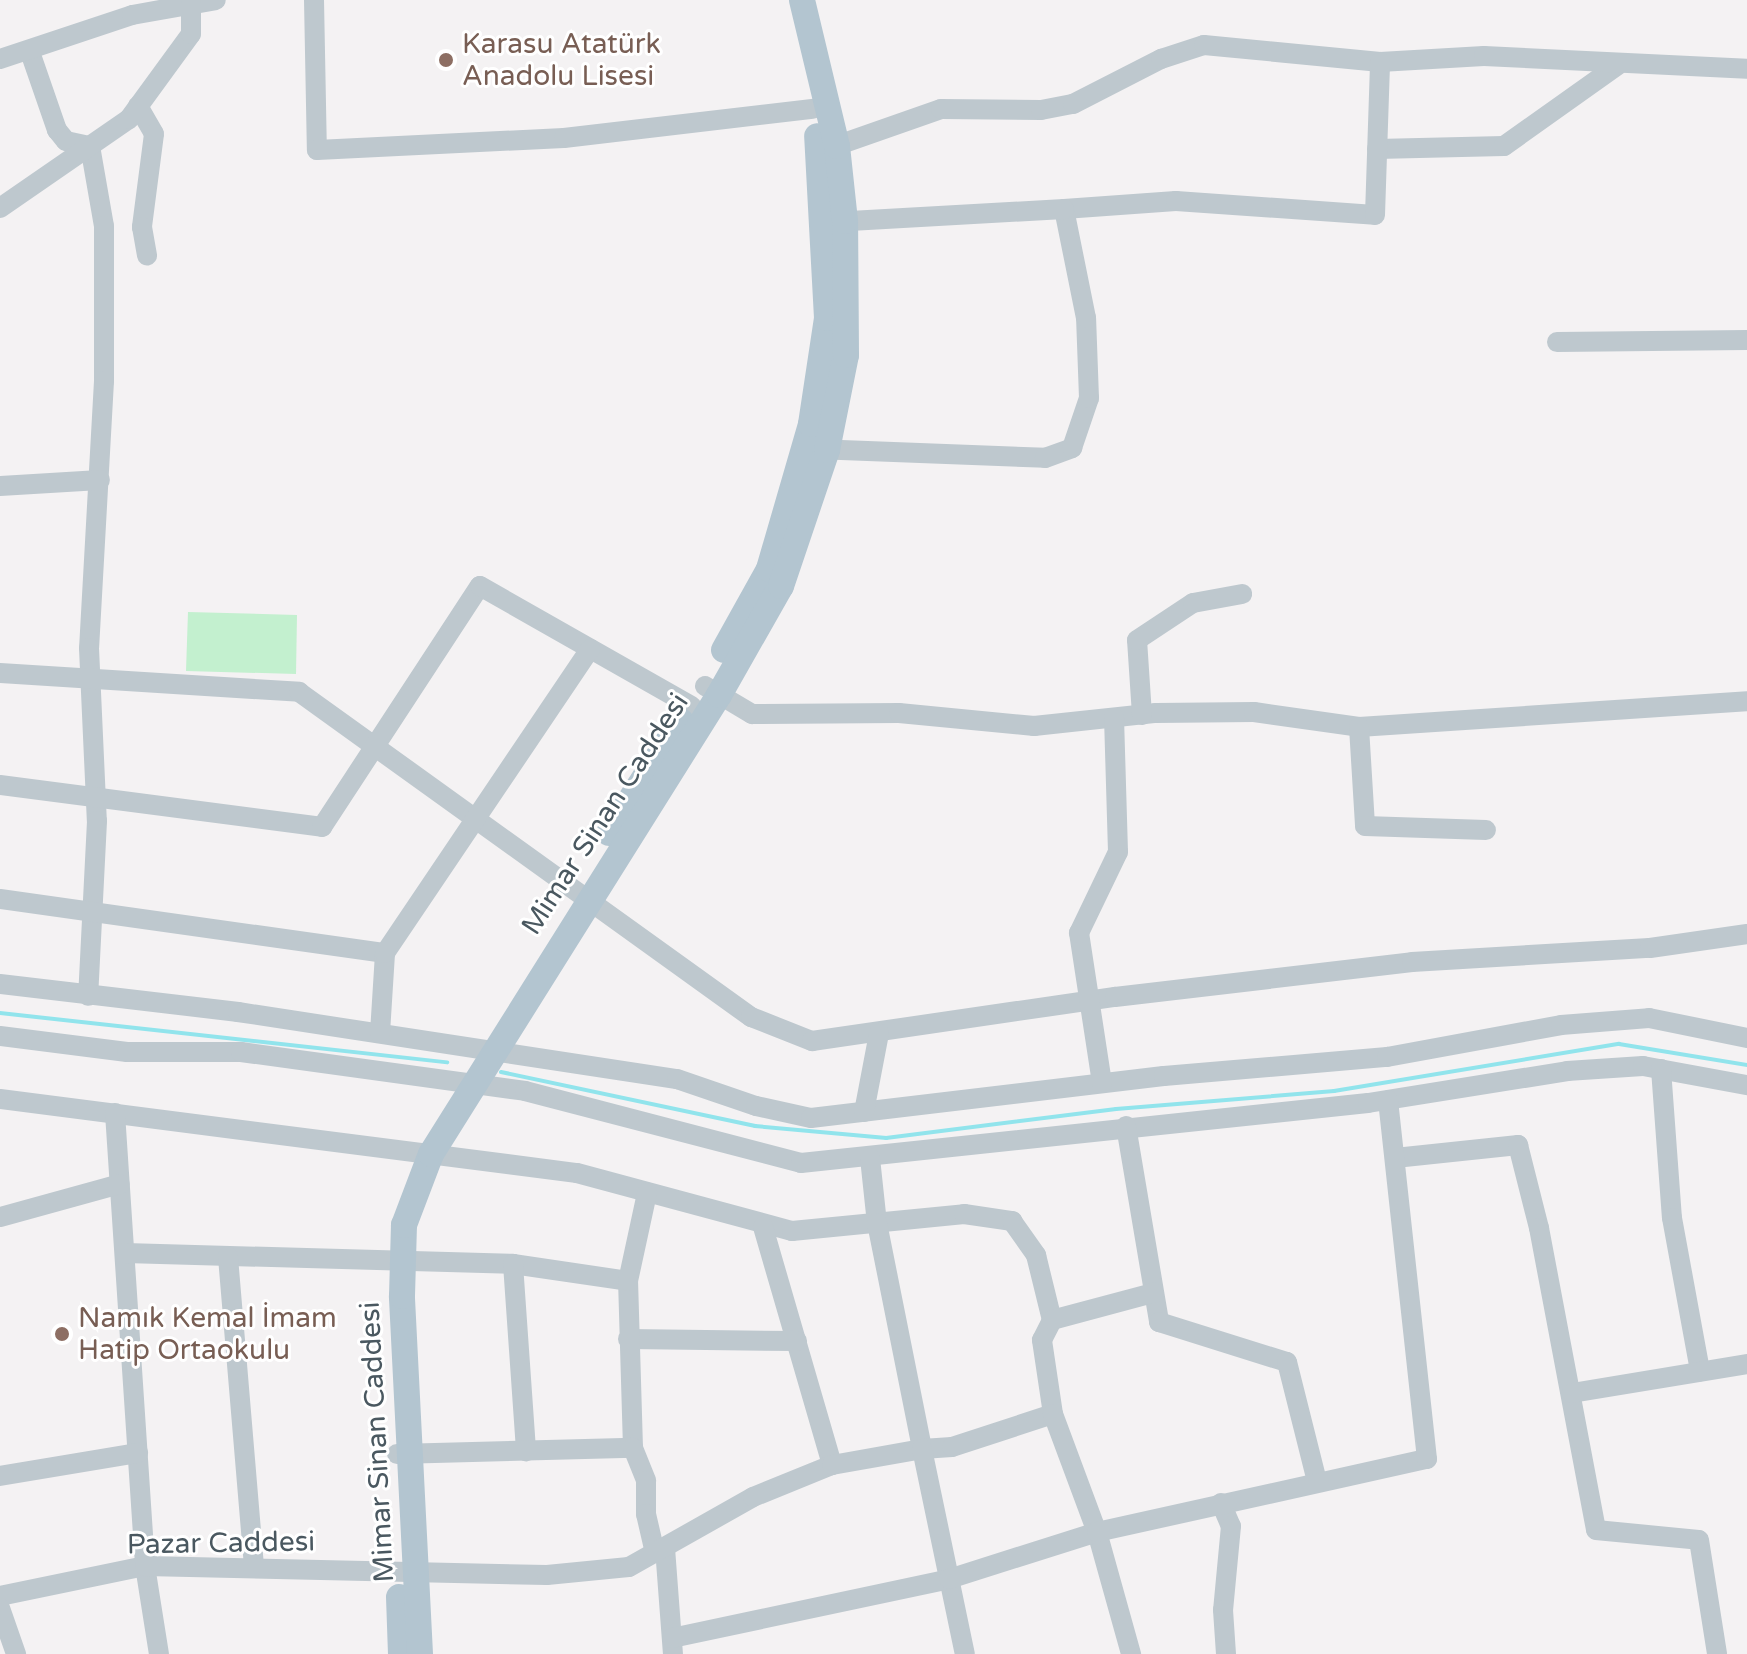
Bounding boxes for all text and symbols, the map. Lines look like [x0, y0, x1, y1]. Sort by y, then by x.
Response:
place label: Karasu Atatürk Anadolu Lisesi [462, 27, 661, 93]
marker: Karasu Atatürk Anadolu Lisesi [437, 51, 455, 69]
street label: Mimar Sinan Caddesi [514, 687, 696, 941]
place label: Namık Kemal İmam Hatip Ortaokulu [78, 1301, 337, 1367]
street label: Mimar Sinan Caddesi [353, 1301, 401, 1583]
marker: Namık Kemal İmam Hatip Ortaokulu [53, 1325, 71, 1343]
street label: Pazar Caddesi [127, 1525, 315, 1561]

